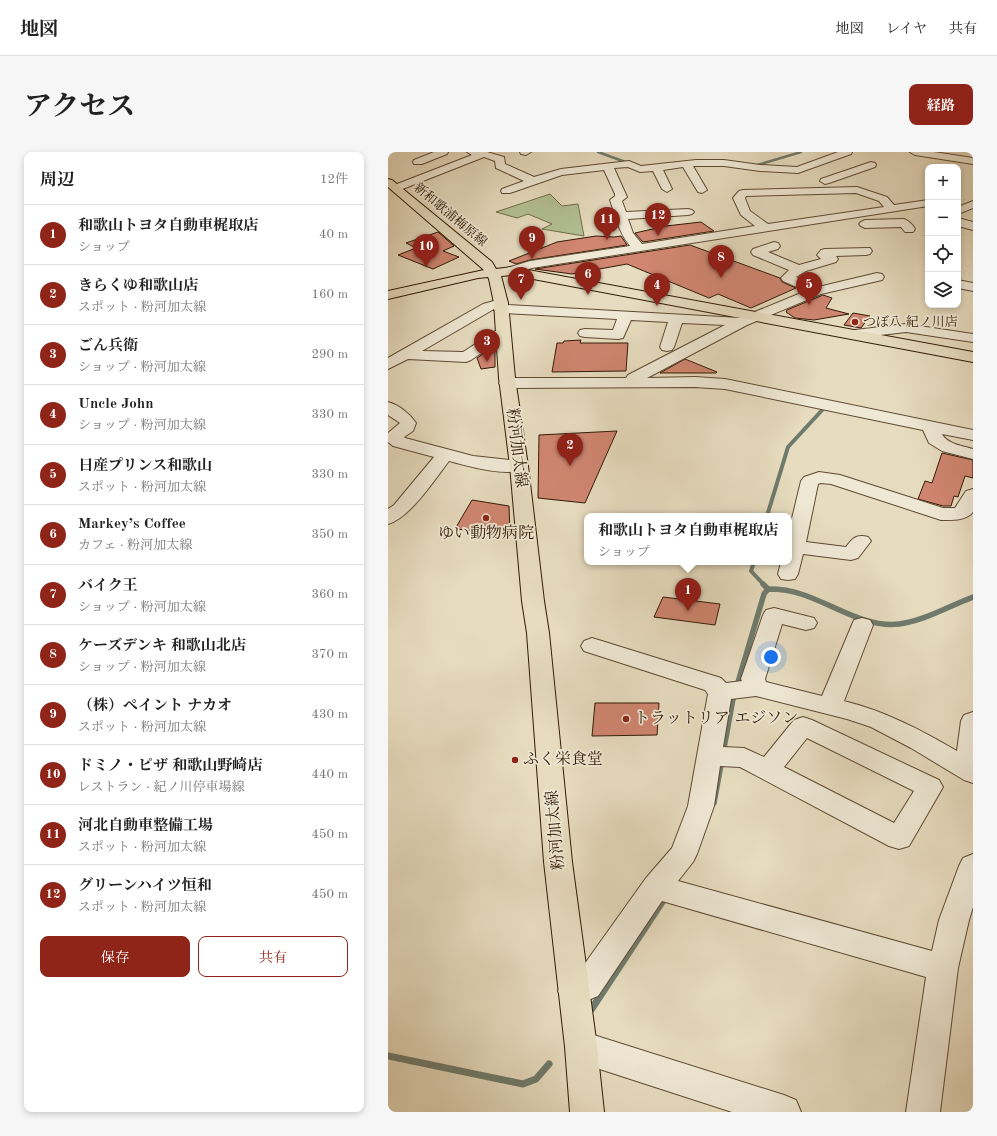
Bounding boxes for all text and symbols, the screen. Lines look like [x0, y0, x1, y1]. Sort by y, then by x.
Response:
text: 地図 [20, 21, 58, 40]
text: 地図 [836, 22, 864, 36]
text: レイヤ [886, 22, 927, 36]
text: 共有 [949, 22, 977, 36]
button: 経路 [909, 84, 973, 125]
text: アクセス [24, 94, 135, 122]
map controls [925, 164, 961, 308]
button: + [925, 164, 961, 200]
text: 周辺 [40, 172, 74, 189]
text: 12件 [320, 173, 348, 186]
street label: 新和歌浦梅原線 [411, 180, 490, 249]
button: − [925, 200, 961, 236]
pin: 12 [645, 203, 671, 236]
pin: 11 [594, 207, 620, 240]
text: 和歌山トヨタ自動車梶取店 [78, 219, 258, 234]
pin: 9 [519, 226, 545, 259]
text: 1 [49, 228, 57, 241]
text: 40 m [319, 228, 348, 241]
pin: 10 [413, 234, 439, 267]
button: locate [925, 236, 961, 272]
text: ショップ [78, 241, 130, 254]
pin: 8 [708, 245, 734, 278]
pin: 6 [575, 262, 601, 295]
pin: 7 [508, 267, 534, 300]
pin: 5 [796, 272, 822, 305]
button: layers [925, 272, 961, 308]
pin: 4 [644, 273, 670, 306]
text: きらくゆ和歌山店 [78, 279, 198, 294]
text: 2 [49, 288, 57, 301]
text: 160 m [311, 288, 348, 301]
text: スポット · 粉河加太線 [78, 301, 206, 314]
place label: つぼ八 紀ノ川店 [863, 315, 958, 329]
marker: つぼ八 紀ノ川店 [850, 317, 860, 327]
pin: 3 [474, 329, 500, 362]
text: ごん兵衛 [78, 339, 138, 354]
text: 3 [49, 348, 57, 361]
text: 290 m [311, 348, 348, 361]
text: ショップ · 粉河加太線 [78, 361, 206, 374]
text: Uncle John [78, 397, 154, 412]
street label: 粉河加太線 [503, 407, 531, 489]
text: 4 [49, 408, 57, 421]
text: 330 m [311, 408, 348, 421]
text: ショップ · 粉河加太線 [78, 419, 206, 432]
pin: 2 [557, 433, 583, 466]
text: 日産プリンス和歌山 [78, 459, 212, 474]
text: 5 [49, 468, 57, 481]
text: 330 m [311, 468, 348, 481]
text: スポット · 粉河加太線 [78, 481, 206, 494]
marker: ゆい動物病院 [481, 513, 491, 523]
popup [584, 513, 792, 565]
text: Markey’s Coffee [78, 517, 186, 532]
place label: ゆい動物病院 [438, 524, 534, 542]
text: 和歌山トヨタ自動車梶取店 [598, 524, 778, 539]
text: 6 [49, 528, 57, 541]
text: 350 m [311, 528, 348, 541]
text: カフェ · 粉河加太線 [78, 539, 192, 552]
text: ショップ [598, 546, 650, 559]
pin: 1 [675, 578, 701, 611]
text: バイク王 [78, 579, 138, 594]
text: 7 [49, 588, 57, 601]
text: 360 m [311, 588, 348, 601]
text: ショップ · 粉河加太線 [78, 601, 206, 614]
text: ケーズデンキ 和歌山北店 [78, 639, 246, 654]
your location [761, 647, 781, 667]
text: 8 [49, 648, 57, 661]
text: 370 m [311, 648, 348, 661]
text: ショップ · 粉河加太線 [78, 661, 206, 674]
text: （株）ペイント ナカオ [78, 699, 232, 714]
text: 9 [49, 708, 57, 721]
text: 430 m [311, 708, 348, 721]
place label: トラットリア エジソン [634, 710, 798, 727]
marker: トラットリア エジソン [621, 714, 631, 724]
text: スポット · 粉河加太線 [78, 721, 206, 734]
place label: ふく栄食堂 [523, 750, 603, 768]
marker: ふく栄食堂 [510, 755, 520, 765]
text: ドミノ・ピザ 和歌山野崎店 [78, 759, 262, 774]
text: 10 [45, 768, 61, 781]
text: 440 m [311, 768, 348, 781]
text: レストラン · 紀ノ川停車場線 [78, 781, 245, 794]
street label: 粉河加太線 [543, 789, 567, 871]
text: 河北自動車整備工場 [78, 819, 213, 834]
text: 11 [45, 828, 61, 841]
text: 450 m [311, 828, 348, 841]
text: スポット · 粉河加太線 [78, 841, 206, 854]
text: グリーンハイツ恒和 [78, 879, 212, 894]
text: 12 [45, 888, 61, 901]
text: 450 m [311, 888, 348, 901]
text: スポット · 粉河加太線 [78, 901, 206, 914]
button: 保存 [40, 936, 190, 977]
button: 共有 [198, 936, 348, 977]

